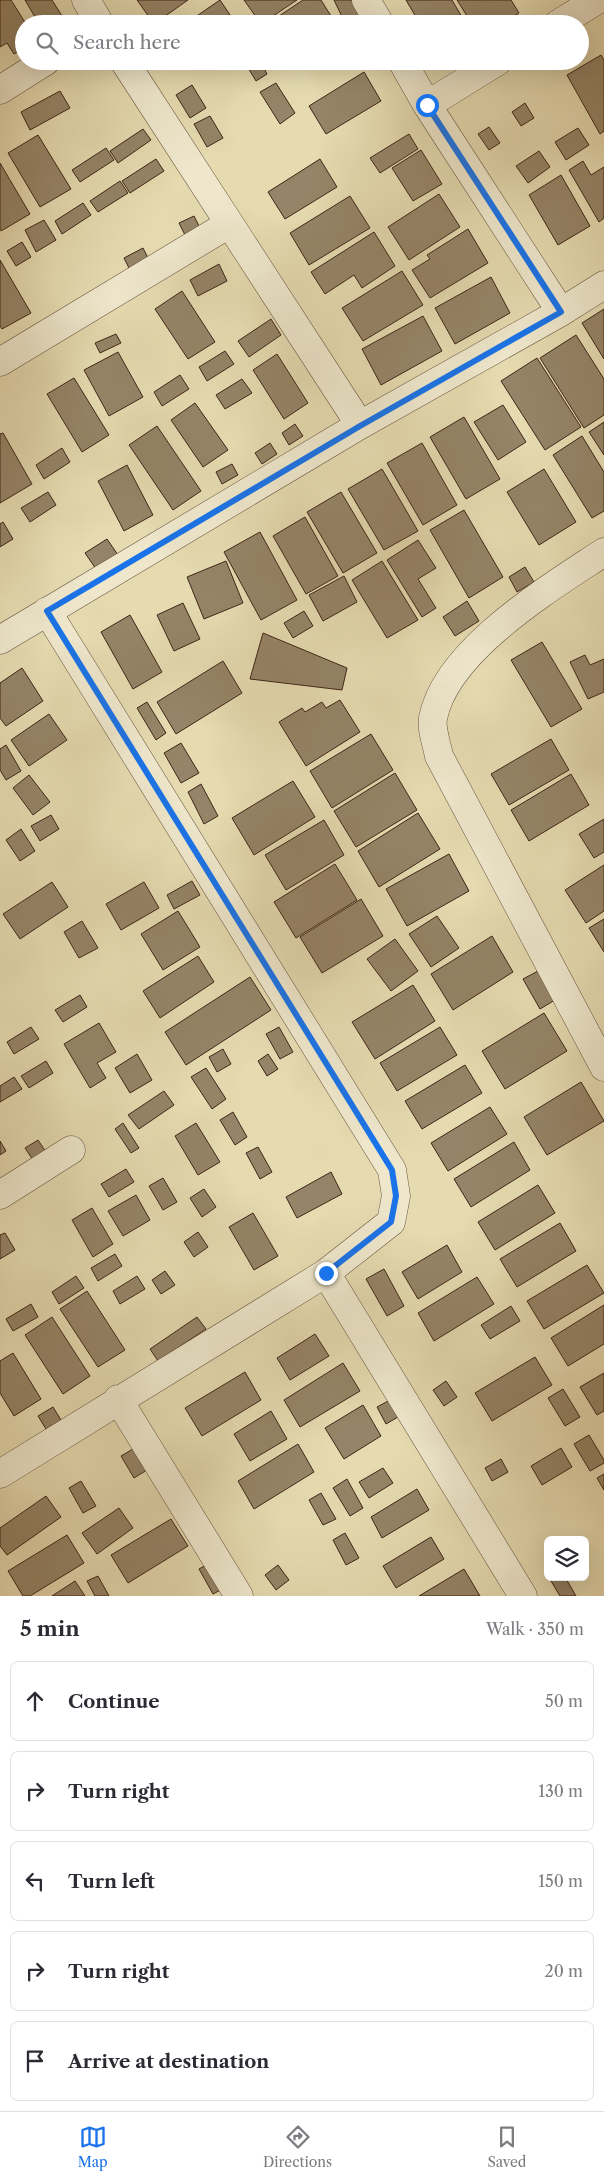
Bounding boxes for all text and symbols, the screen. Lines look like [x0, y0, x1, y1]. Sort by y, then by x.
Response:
search box [15, 15, 589, 70]
icon: search [33, 29, 61, 57]
text: Search here [73, 31, 181, 54]
route start [416, 94, 439, 117]
route end [315, 1262, 338, 1285]
map controls [544, 1536, 589, 1581]
button: layers [544, 1536, 589, 1581]
text: 5 min [20, 1616, 80, 1641]
text: Walk · 350 m [486, 1619, 584, 1639]
icon: ahead [21, 1687, 49, 1715]
text: Continue [68, 1690, 160, 1713]
text: 50 m [545, 1691, 583, 1711]
icon: right [21, 1777, 49, 1805]
text: Turn right [68, 1780, 169, 1803]
text: 130 m [538, 1781, 583, 1801]
icon: left [21, 1867, 49, 1895]
text: Turn left [68, 1870, 155, 1893]
text: 150 m [538, 1871, 583, 1891]
icon: right [21, 1957, 49, 1985]
text: Turn right [68, 1960, 169, 1983]
text: 20 m [544, 1961, 583, 1981]
icon: arrive [21, 2047, 49, 2075]
text: Arrive at destination [68, 2050, 269, 2073]
tab: Map [78, 2123, 108, 2171]
tab: Directions [263, 2123, 332, 2171]
tab: Saved [487, 2123, 526, 2171]

